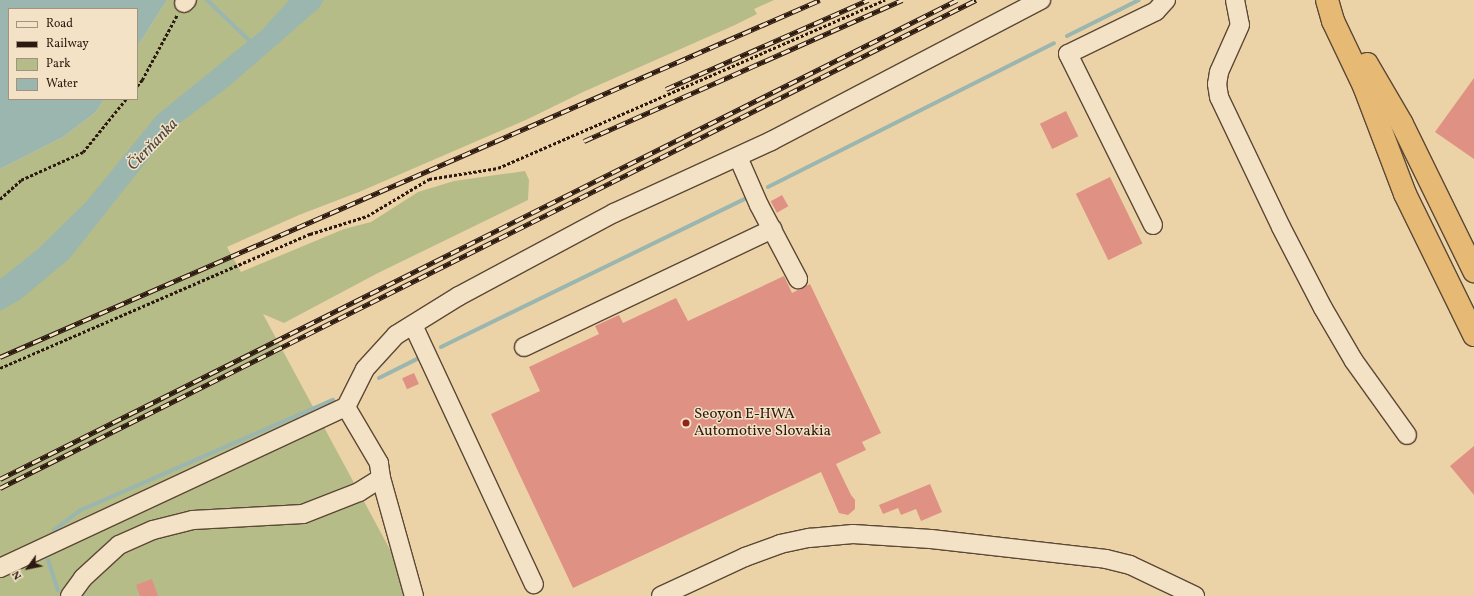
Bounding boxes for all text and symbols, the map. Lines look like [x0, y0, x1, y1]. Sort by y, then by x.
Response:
legend [8, 8, 138, 100]
text: Road [46, 16, 73, 32]
text: Railway [46, 36, 89, 52]
text: Park [46, 56, 71, 72]
text: Water [46, 76, 78, 92]
water label: Čierňanka [123, 115, 183, 175]
place label: Seoyon E-HWA Automotive Slovakia [694, 405, 831, 440]
marker: Seoyon E-HWA Automotive Slovakia [681, 418, 691, 428]
north arrow [8, 548, 48, 588]
text: N [9, 567, 26, 582]

